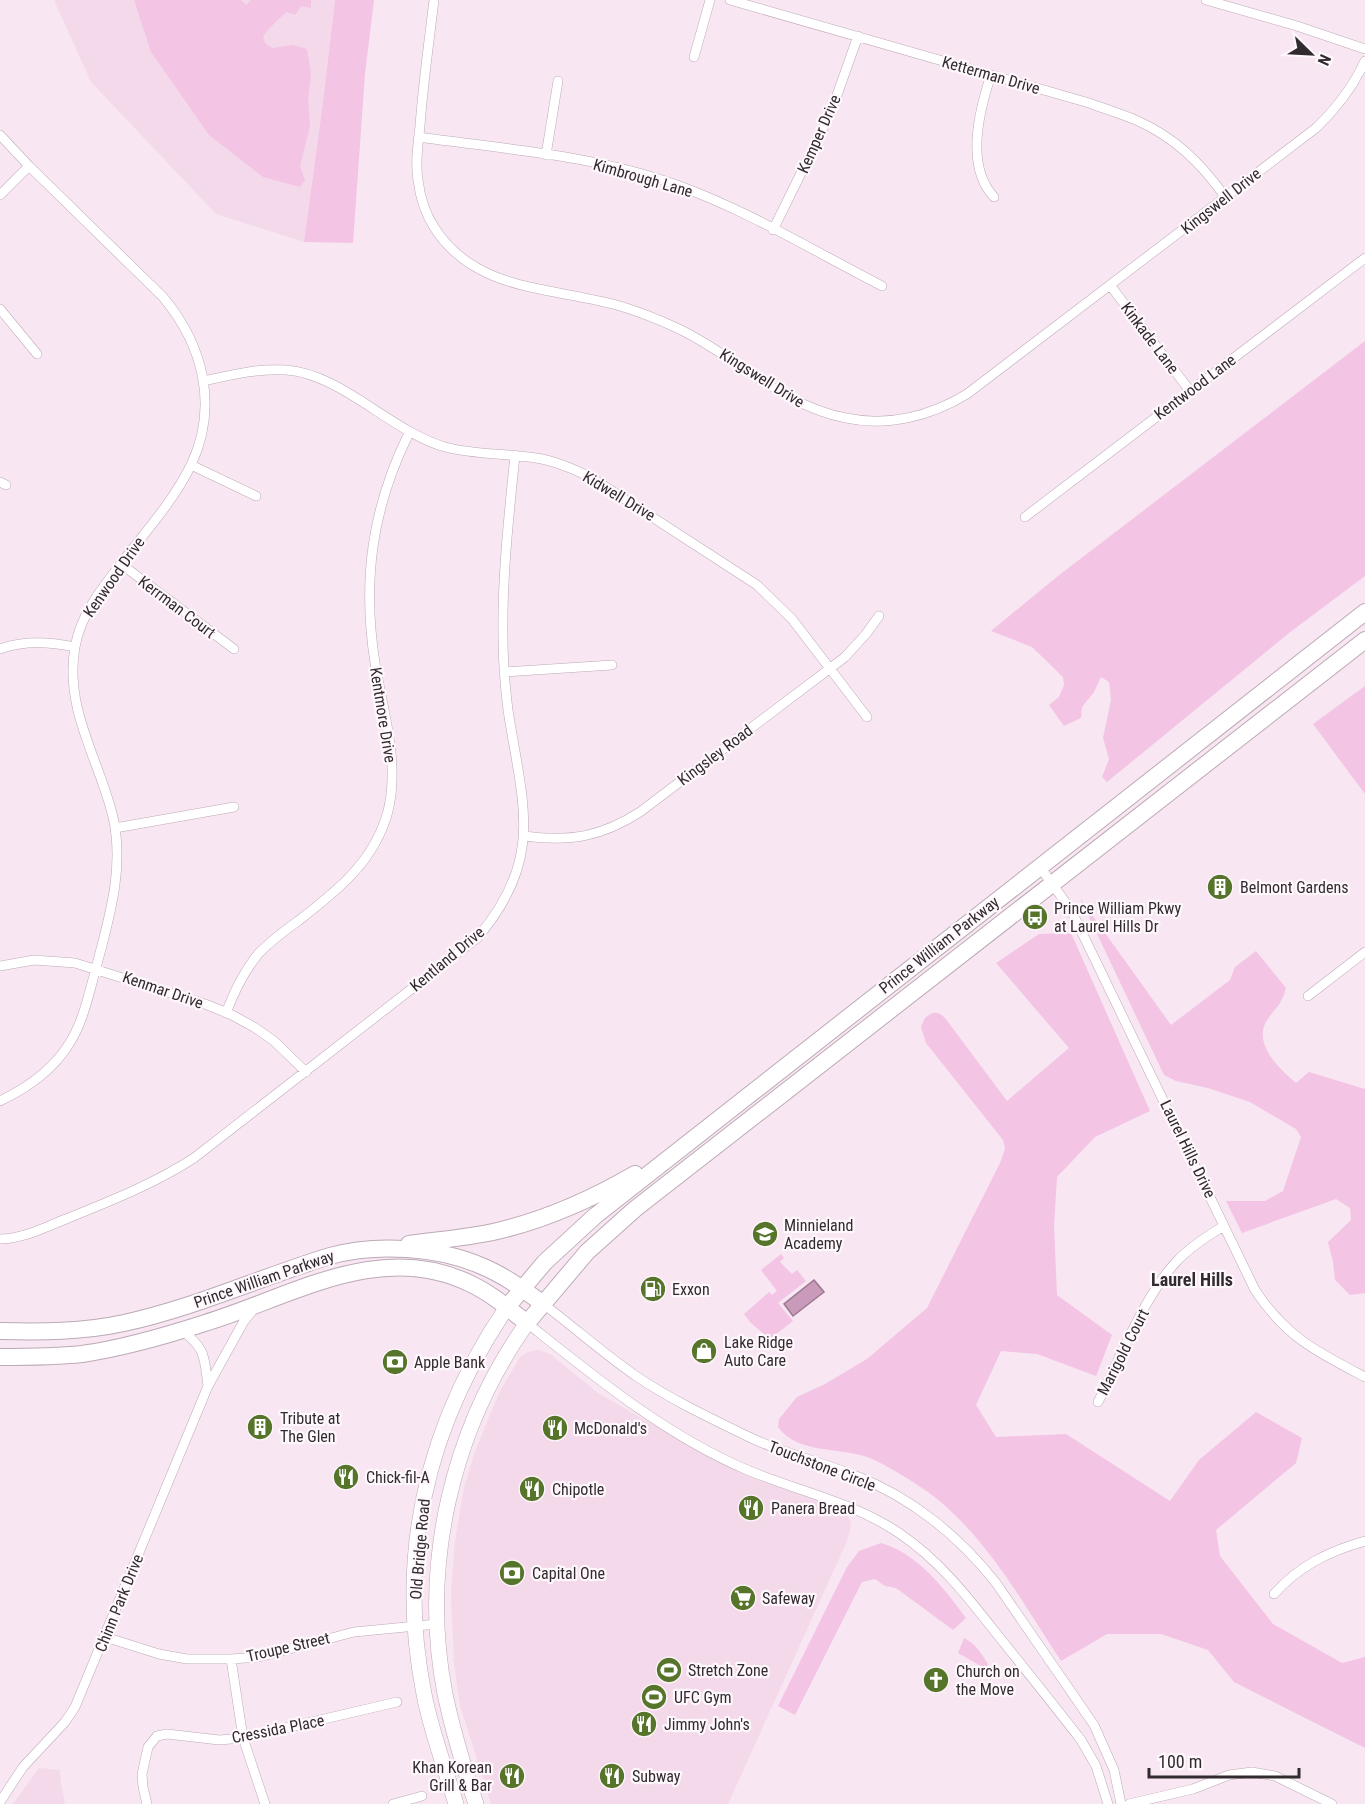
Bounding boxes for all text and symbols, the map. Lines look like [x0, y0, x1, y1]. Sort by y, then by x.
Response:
north arrow [1281, 24, 1341, 84]
street label: Ketterman Drive [940, 52, 1042, 98]
text: N [1314, 52, 1335, 68]
street label: Kemper Drive [793, 92, 845, 176]
street label: Kimbrough Lane [591, 155, 695, 201]
street label: Kingswell Drive [1177, 164, 1265, 238]
street label: Kinkade Lane [1117, 298, 1183, 378]
street label: Kingswell Drive [716, 344, 808, 412]
street label: Kentwood Lane [1151, 350, 1239, 424]
street label: Kidwell Drive [579, 467, 659, 525]
street label: Kenwood Drive [79, 533, 149, 621]
street label: Kerrman Court [135, 572, 220, 642]
street label: Kentmore Drive [366, 666, 400, 764]
street label: Kingsley Road [674, 721, 756, 789]
building icon: Belmont Gardens [1205, 872, 1235, 902]
place label: Belmont Gardens [1240, 878, 1348, 897]
street label: Prince William Parkway [875, 892, 1003, 998]
place label: Prince William Pkwy at Laurel Hills Dr [1054, 899, 1181, 936]
bus stop icon: Prince William Pkwy at Laurel Hills Dr [1020, 902, 1050, 932]
street label: Kentland Drive [406, 922, 488, 996]
street label: Kenmar Drive [120, 967, 206, 1013]
street label: Laurel Hills Drive [1156, 1097, 1220, 1201]
place label: Minnieland Academy [784, 1216, 853, 1253]
school or university icon: Minnieland Academy [750, 1219, 780, 1249]
street label: Prince William Parkway [191, 1246, 337, 1312]
district label: Laurel Hills [1151, 1269, 1233, 1290]
fuel station icon: Exxon [638, 1274, 668, 1304]
place label: Exxon [672, 1280, 710, 1299]
street label: Marigold Court [1093, 1305, 1153, 1398]
place label: Lake Ridge Auto Care [724, 1333, 793, 1370]
shop icon: Lake Ridge Auto Care [689, 1336, 719, 1366]
bank icon: Apple Bank [380, 1347, 410, 1377]
place label: Apple Bank [414, 1353, 486, 1372]
place label: Tribute at The Glen [280, 1409, 340, 1446]
building icon: Tribute at The Glen [245, 1412, 275, 1442]
restaurant icon: McDonald's [540, 1413, 570, 1443]
place label: McDonald's [574, 1419, 647, 1438]
street label: Touchstone Circle [766, 1437, 878, 1495]
restaurant icon: Chick-fil-A [331, 1462, 361, 1492]
place label: Chick-fil-A [366, 1468, 430, 1487]
restaurant icon: Chipotle [517, 1474, 547, 1504]
place label: Chipotle [552, 1480, 604, 1499]
restaurant icon: Panera Bread [736, 1493, 766, 1523]
street label: Old Bridge Road [406, 1498, 434, 1600]
place label: Panera Bread [771, 1499, 855, 1518]
street label: Chinn Park Drive [91, 1551, 147, 1655]
bank icon: Capital One [497, 1558, 527, 1588]
place label: Capital One [532, 1564, 605, 1583]
supermarket icon: Safeway [728, 1583, 758, 1613]
place label: Safeway [762, 1589, 815, 1608]
street label: Troupe Street [245, 1628, 332, 1666]
sports icon: Stretch Zone [654, 1655, 684, 1685]
place label: Stretch Zone [688, 1661, 768, 1680]
place label: Church on the Move [956, 1662, 1020, 1699]
church icon: Church on the Move [921, 1665, 951, 1695]
sports icon: UFC Gym [639, 1682, 669, 1712]
place label: UFC Gym [674, 1688, 732, 1707]
restaurant icon: Jimmy John's [629, 1709, 659, 1739]
street label: Cressida Place [230, 1711, 326, 1747]
place label: Jimmy John's [664, 1715, 750, 1734]
scale bar [1149, 1741, 1299, 1779]
text: 100 m [1158, 1751, 1202, 1772]
place label: Khan Korean Grill & Bar [412, 1758, 492, 1795]
restaurant icon: Khan Korean Grill & Bar [497, 1761, 527, 1791]
restaurant icon: Subway [597, 1761, 627, 1791]
place label: Subway [632, 1767, 681, 1786]

